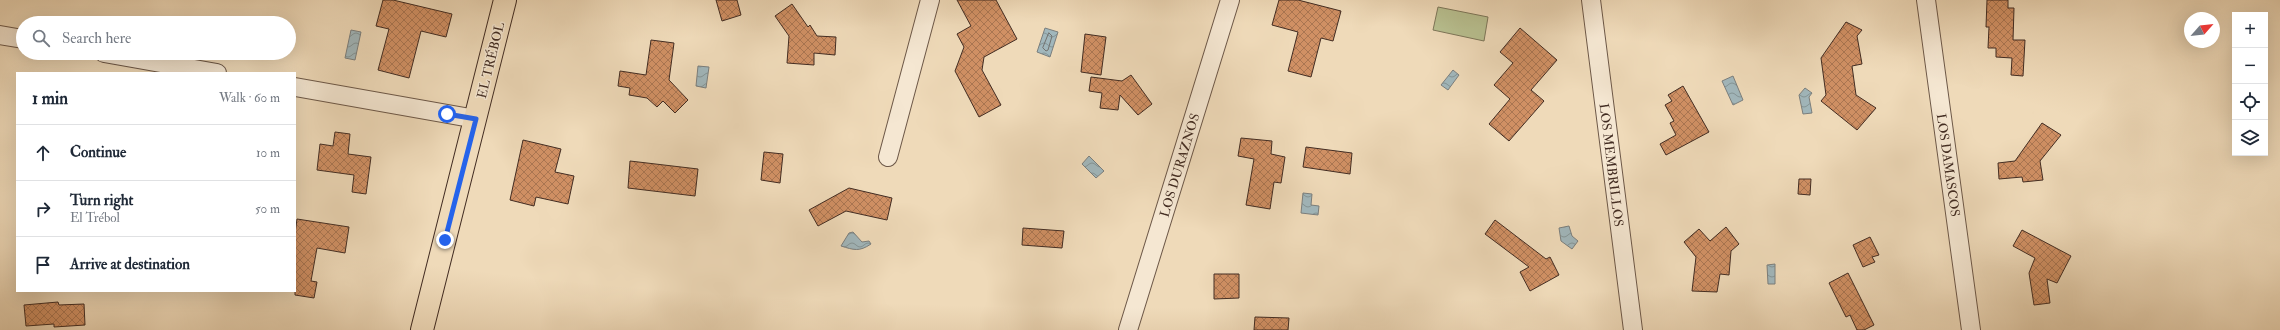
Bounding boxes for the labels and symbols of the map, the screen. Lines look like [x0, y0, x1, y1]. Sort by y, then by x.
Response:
north arrow [2184, 12, 2220, 48]
street label: EL TRÉBOL [473, 20, 508, 100]
street label: LOS MEMBRILLOS [1596, 103, 1627, 228]
route start [438, 105, 456, 123]
street label: LOS DURAZNOS [1157, 111, 1203, 219]
street label: LOS DAMASCOS [1933, 113, 1963, 218]
route end [436, 231, 454, 249]

